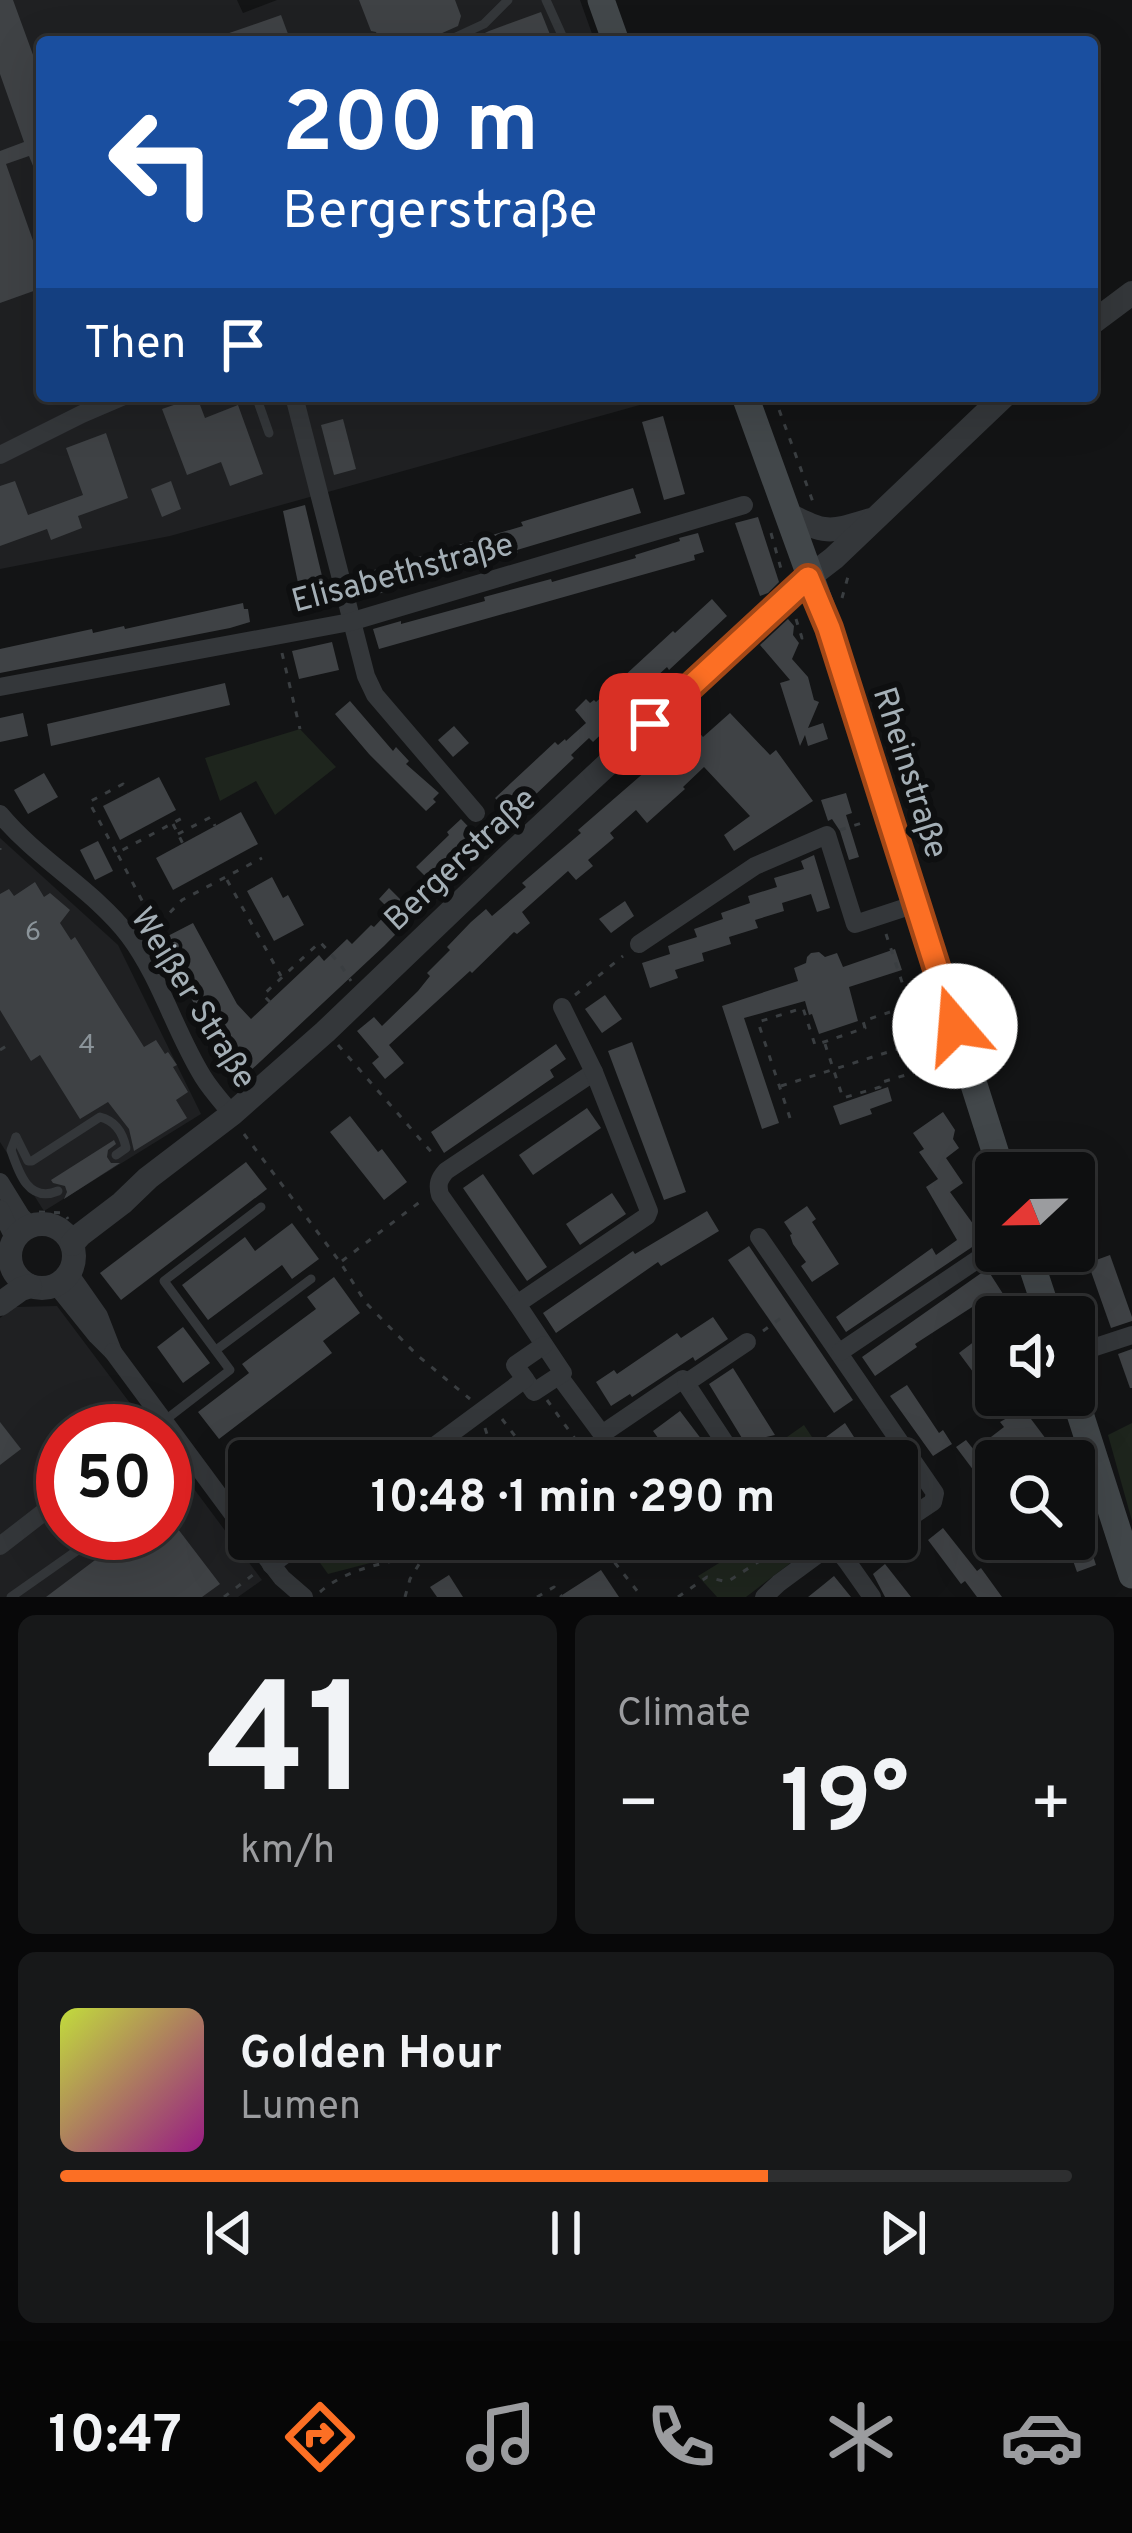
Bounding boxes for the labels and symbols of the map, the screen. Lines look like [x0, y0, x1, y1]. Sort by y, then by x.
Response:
street label: Elisabethstraße [287, 525, 519, 625]
pin [599, 673, 701, 775]
street label: Rheinstraße [861, 682, 956, 864]
street label: Bergerstraße [377, 780, 547, 942]
street label: Weißer Straße [119, 901, 264, 1098]
house number: 6 [25, 916, 41, 950]
position arrow [892, 963, 1018, 1089]
house number: 4 [79, 1029, 95, 1063]
north arrow [975, 1152, 1095, 1272]
speed limit sign: 50 [36, 1404, 192, 1560]

